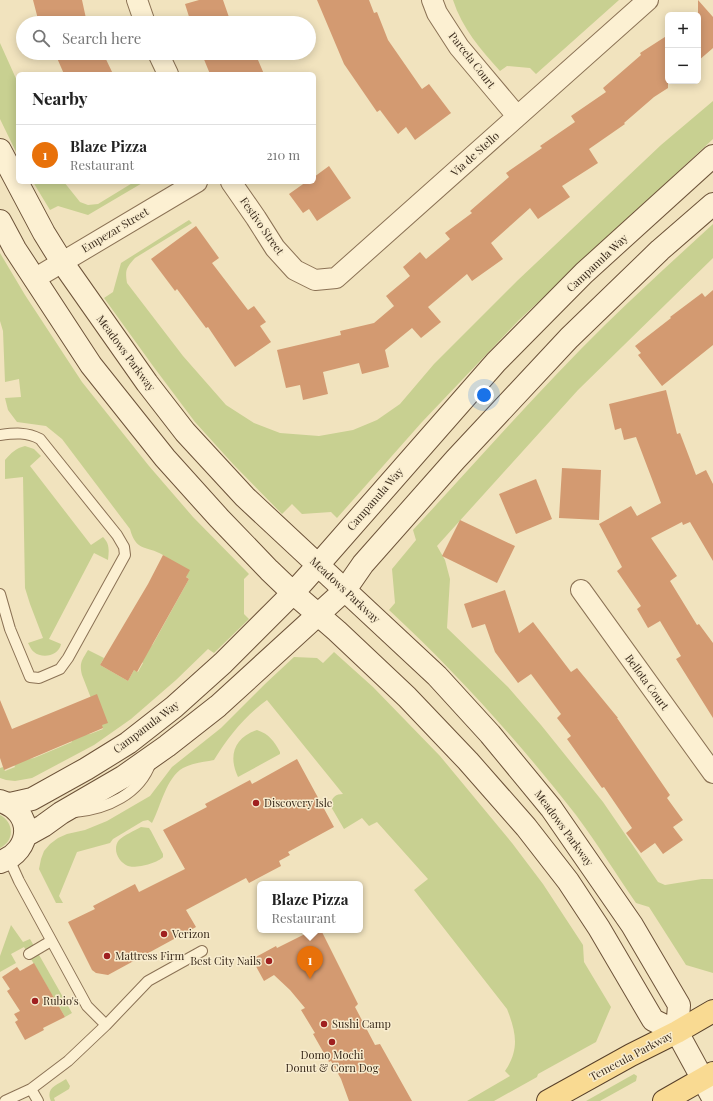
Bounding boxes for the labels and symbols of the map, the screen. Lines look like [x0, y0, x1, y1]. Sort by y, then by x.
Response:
street label: Parcela Court [446, 29, 499, 91]
street label: Via de Stello [447, 128, 502, 180]
street label: Festivo Street [237, 194, 288, 258]
street label: Empezar Street [78, 203, 151, 256]
street label: Campanula Way [563, 230, 631, 295]
street label: Meadows Parkway [94, 312, 159, 394]
your location [474, 385, 494, 405]
street label: Campanula Way [343, 464, 406, 533]
street label: Meadows Parkway [307, 553, 384, 626]
street label: Bellota Court [622, 651, 673, 713]
street label: Campanula Way [110, 697, 182, 756]
street label: Meadows Parkway [532, 787, 597, 869]
place label: Discovery Isle [264, 795, 333, 810]
marker: Discovery Isle [251, 798, 261, 808]
place label: Verizon [171, 926, 210, 941]
marker: Verizon [159, 929, 169, 939]
pin: 1 [297, 946, 323, 979]
place label: Mattress Firm [115, 948, 185, 963]
marker: Mattress Firm [102, 951, 112, 961]
place label: Best City Nails [190, 953, 261, 968]
marker: Best City Nails [264, 956, 274, 966]
place label: Rubio's [43, 993, 79, 1008]
marker: Rubio's [30, 996, 40, 1006]
place label: Sushi Camp [332, 1016, 391, 1031]
marker: Sushi Camp [319, 1019, 329, 1029]
street label: Temecula Parkway [587, 1027, 675, 1084]
marker: Domo Mochi Donut & Corn Dog [327, 1037, 337, 1047]
place label: Domo Mochi Donut & Corn Dog [286, 1047, 379, 1075]

